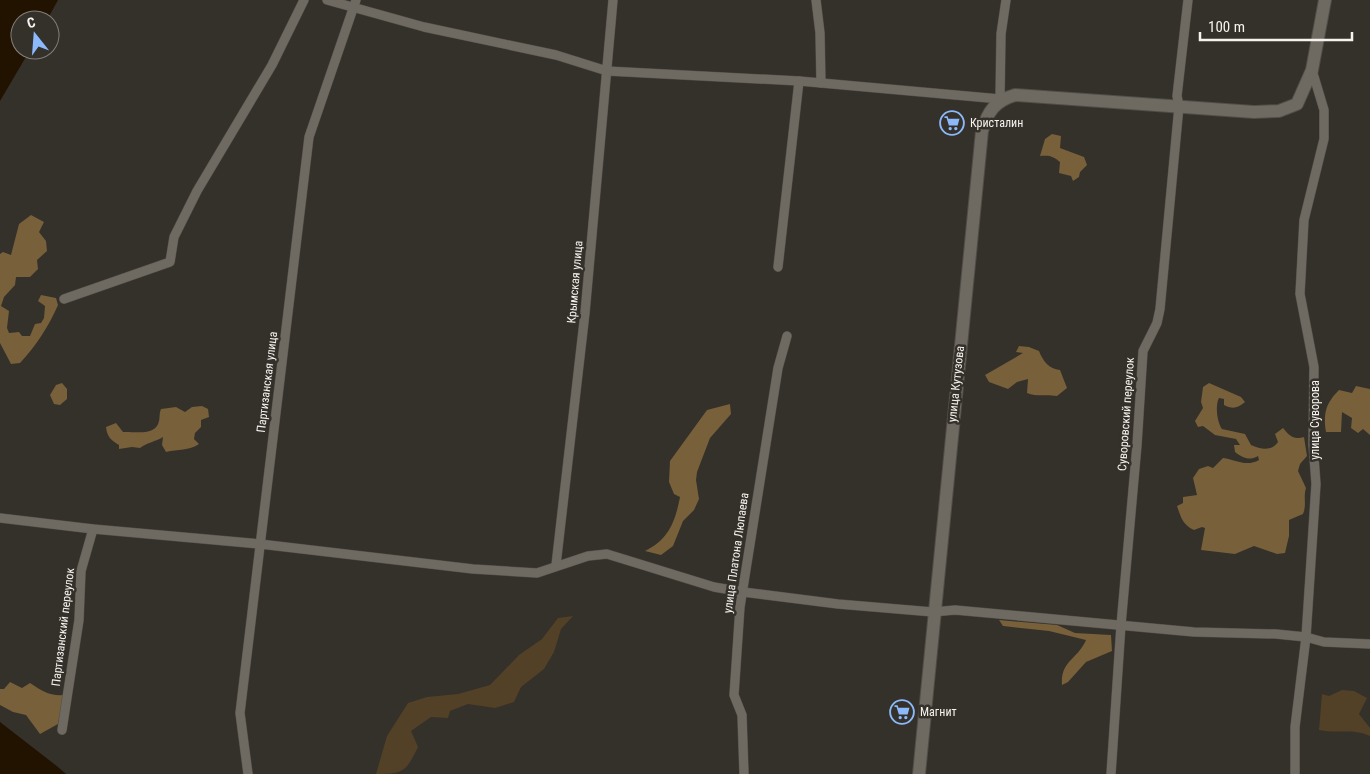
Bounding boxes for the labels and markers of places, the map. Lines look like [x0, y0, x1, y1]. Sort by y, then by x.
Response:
supermarket icon: Кристалин [939, 110, 965, 136]
place label: Кристалин [970, 116, 1023, 130]
supermarket icon: Магнит [889, 699, 915, 725]
place label: Магнит [920, 705, 957, 719]

